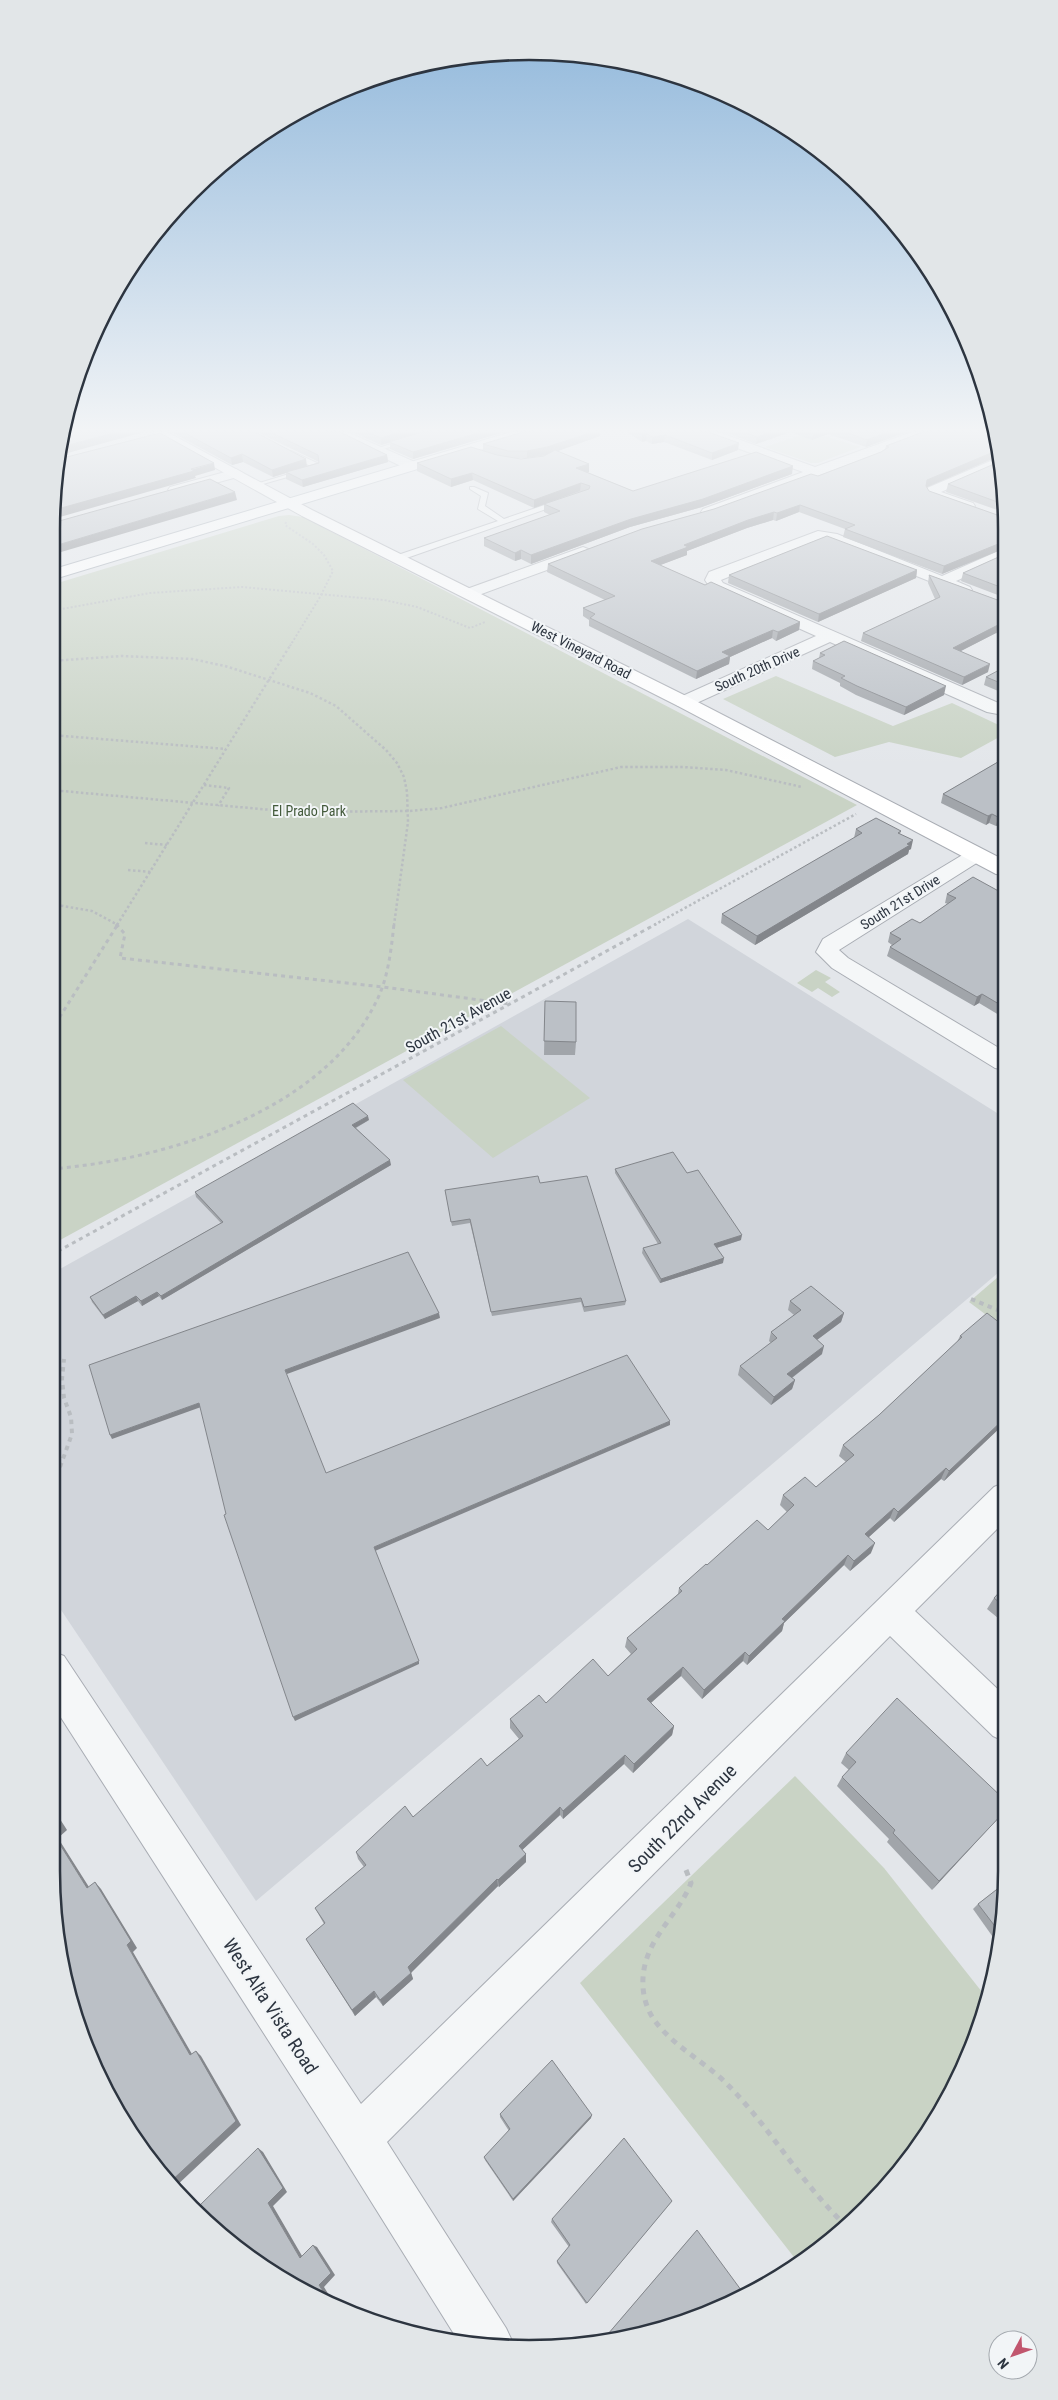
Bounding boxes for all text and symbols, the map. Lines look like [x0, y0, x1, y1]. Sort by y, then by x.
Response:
street label: West Vineyard Road [528, 618, 634, 682]
street label: South 20th Drive [712, 643, 802, 695]
park label: El Prado Park [272, 803, 347, 819]
street label: South 21st Drive [857, 871, 943, 933]
street label: South 21st Avenue [402, 984, 514, 1057]
street label: South 22nd Avenue [623, 1759, 742, 1877]
street label: West Alta Vista Road [218, 1934, 323, 2078]
north arrow [988, 2330, 1038, 2380]
text: N [994, 2355, 1012, 2372]

